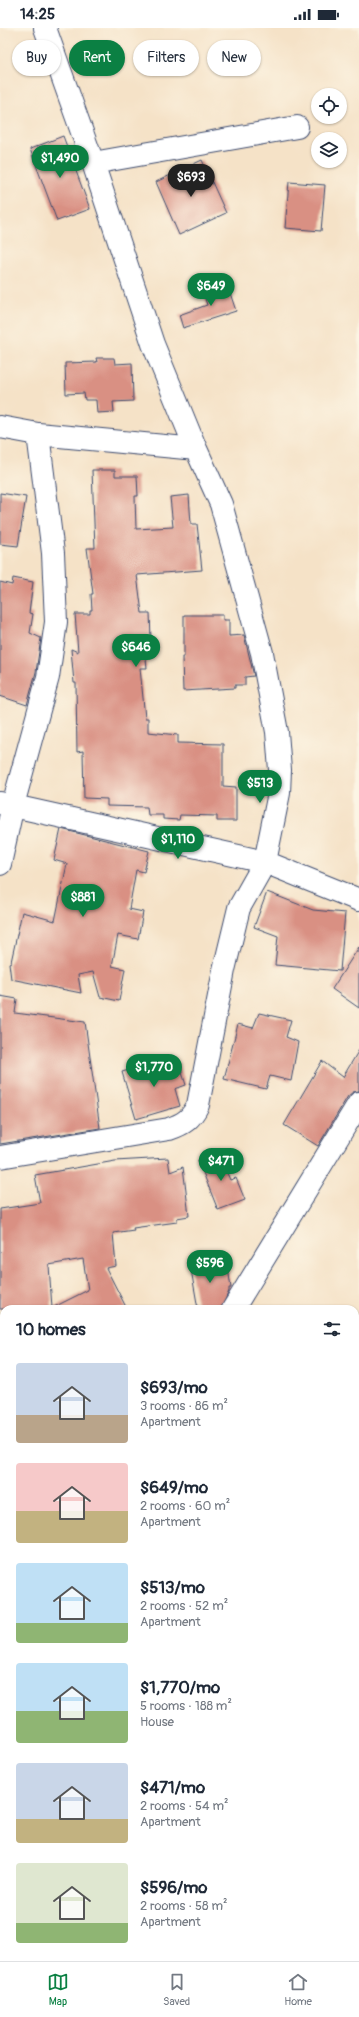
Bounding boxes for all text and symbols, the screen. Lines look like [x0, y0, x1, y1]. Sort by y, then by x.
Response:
text: 14:25 [20, 5, 55, 24]
chip: Buy [12, 40, 61, 76]
chip: Rent [69, 40, 125, 76]
chip: Filters [133, 40, 199, 76]
chip: New [207, 40, 261, 76]
map controls [311, 88, 347, 168]
button: locate [311, 88, 347, 124]
button: layers [311, 132, 347, 168]
pin: $1,490 [27, 145, 93, 179]
text: $1,490 [41, 150, 79, 166]
pin: $693 [167, 164, 215, 198]
text: $693 [177, 169, 205, 185]
pin: $649 [187, 273, 235, 307]
text: $649 [197, 278, 225, 294]
pin: $646 [112, 634, 160, 668]
text: $646 [121, 639, 151, 655]
pin: $513 [236, 770, 284, 804]
text: $513 [247, 775, 273, 791]
pin: $1,110 [145, 826, 211, 860]
text: $1,110 [161, 831, 195, 847]
pin: $881 [59, 884, 107, 918]
text: $881 [70, 889, 96, 905]
pin: $1,770 [121, 1054, 187, 1088]
text: $1,770 [135, 1059, 173, 1075]
pin: $471 [197, 1148, 245, 1182]
text: $471 [208, 1153, 234, 1169]
pin: $596 [186, 1250, 234, 1284]
text: $596 [196, 1255, 224, 1271]
icon: filters [321, 1318, 343, 1340]
text: 10 homes [16, 1319, 86, 1340]
text: $693/mo [140, 1377, 208, 1398]
icon: home [48, 1379, 96, 1427]
text: 3 rooms · 86 m² [140, 1398, 228, 1414]
text: Apartment [140, 1414, 201, 1430]
text: $649/mo [140, 1477, 208, 1498]
icon: home [48, 1479, 96, 1527]
text: 2 rooms · 60 m² [140, 1498, 230, 1514]
text: Apartment [140, 1514, 201, 1530]
text: $513/mo [140, 1577, 205, 1598]
icon: home [48, 1579, 96, 1627]
text: 2 rooms · 52 m² [140, 1598, 228, 1614]
text: Apartment [140, 1614, 201, 1630]
text: $1,770/mo [140, 1677, 220, 1698]
icon: home [48, 1679, 96, 1727]
text: 5 rooms · 188 m² [140, 1698, 232, 1714]
text: House [140, 1714, 174, 1730]
text: $471/mo [140, 1777, 205, 1798]
icon: home [48, 1779, 96, 1827]
text: 2 rooms · 54 m² [140, 1798, 228, 1814]
text: Apartment [140, 1814, 201, 1830]
text: $596/mo [140, 1877, 207, 1898]
icon: home [48, 1879, 96, 1927]
text: 2 rooms · 58 m² [140, 1898, 227, 1914]
text: Apartment [140, 1914, 201, 1930]
tab: Map [47, 1971, 69, 2008]
tab: Saved [163, 1971, 190, 2008]
tab: Home [284, 1971, 312, 2008]

